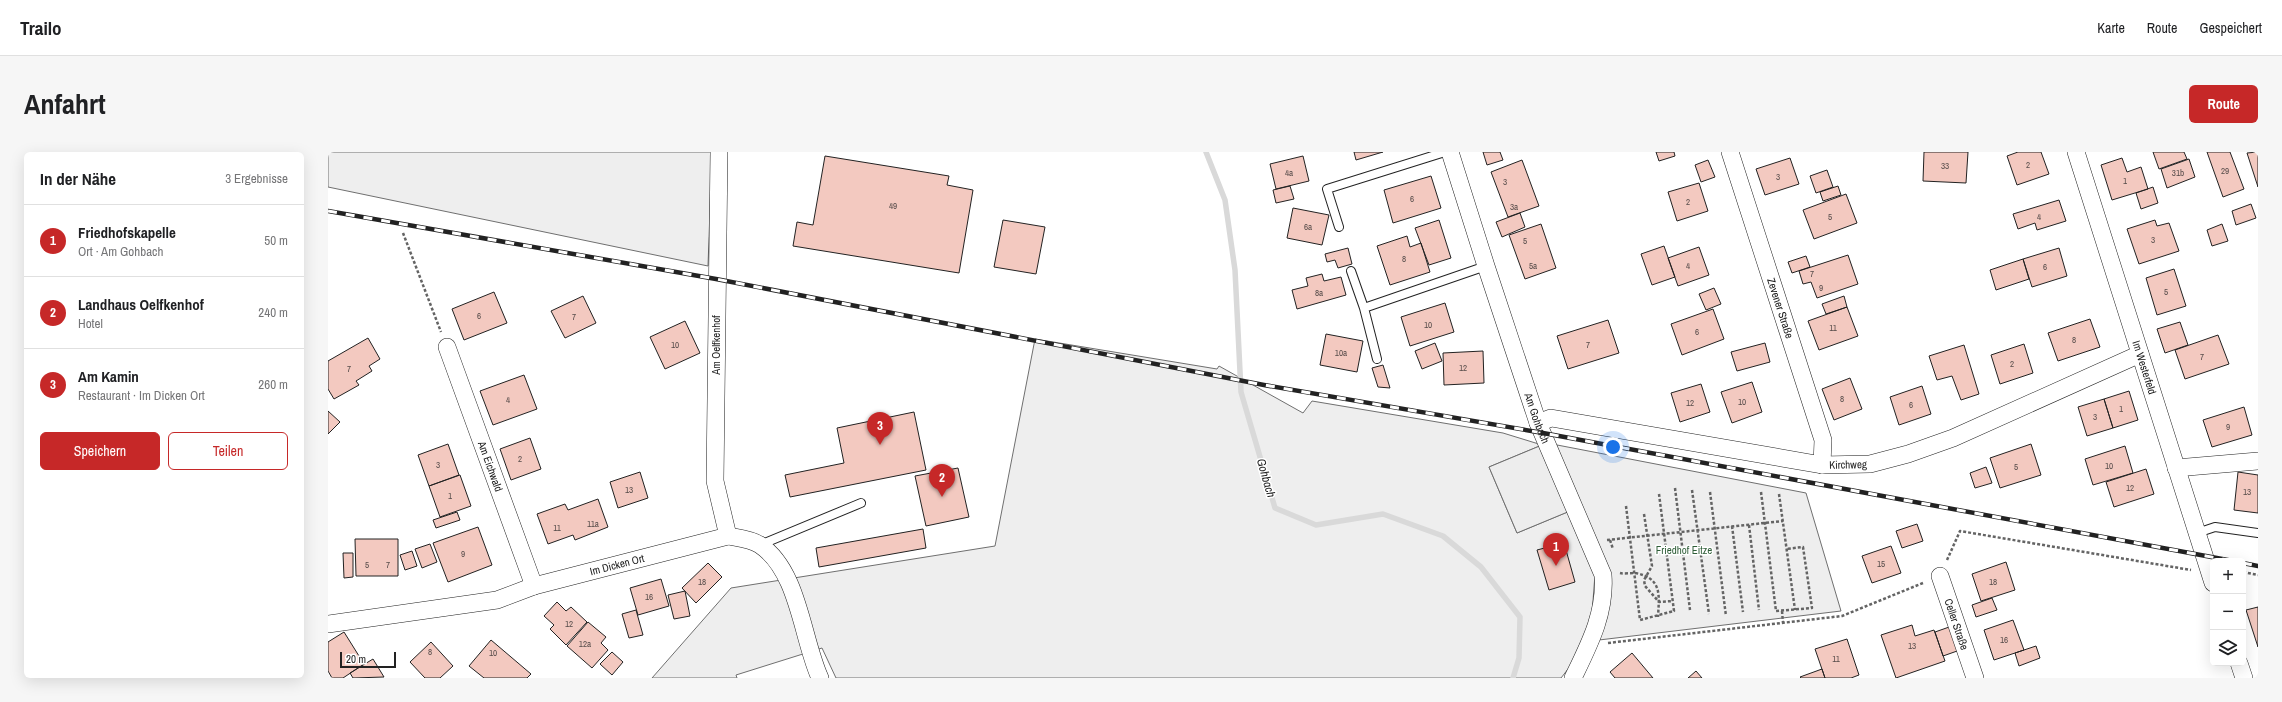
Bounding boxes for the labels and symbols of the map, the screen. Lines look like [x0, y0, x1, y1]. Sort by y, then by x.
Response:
house number: 2 [2026, 159, 2030, 171]
house number: 33 [1941, 160, 1949, 172]
house number: 29 [2221, 165, 2229, 177]
house number: 4a [1285, 167, 1293, 179]
house number: 31b [2172, 167, 2184, 179]
house number: 3 [1776, 171, 1780, 183]
house number: 1 [2123, 175, 2127, 187]
house number: 3 [1503, 176, 1507, 188]
house number: 6 [1410, 193, 1414, 205]
house number: 2 [1686, 196, 1690, 208]
house number: 49 [889, 200, 897, 212]
house number: 3a [1510, 201, 1518, 213]
house number: 5 [1828, 211, 1832, 223]
house number: 4 [2037, 211, 2041, 223]
house number: 6a [1304, 221, 1312, 233]
house number: 3 [2151, 234, 2155, 246]
house number: 5 [1523, 235, 1527, 247]
house number: 8 [1402, 253, 1406, 265]
house number: 5a [1529, 260, 1537, 272]
house number: 4 [1686, 260, 1690, 272]
house number: 6 [2043, 261, 2047, 273]
house number: 7 [1810, 268, 1814, 280]
street label: Zevener Straße [1764, 276, 1797, 340]
house number: 9 [1819, 282, 1823, 294]
house number: 5 [2164, 286, 2168, 298]
house number: 8a [1315, 287, 1323, 299]
house number: 6 [477, 310, 481, 322]
house number: 7 [572, 311, 576, 323]
street label: Am Oelfkenhof [709, 315, 723, 376]
house number: 10 [1424, 319, 1432, 331]
house number: 11 [1829, 322, 1837, 334]
house number: 6 [1695, 326, 1699, 338]
house number: 8 [2072, 334, 2076, 346]
house number: 10 [671, 339, 679, 351]
house number: 7 [1586, 339, 1590, 351]
street label: Im Westerfeld [2129, 339, 2160, 396]
house number: 10a [1335, 347, 1347, 359]
house number: 7 [2200, 351, 2204, 363]
house number: 2 [2010, 358, 2014, 370]
house number: 12 [1459, 362, 1467, 374]
house number: 7 [347, 363, 351, 375]
street label: Am Gohbach [1521, 390, 1553, 445]
house number: 8 [1840, 393, 1844, 405]
house number: 4 [506, 394, 510, 406]
house number: 10 [1738, 396, 1746, 408]
house number: 12 [1686, 397, 1694, 409]
house number: 6 [1909, 399, 1913, 411]
house number: 1 [2119, 403, 2123, 415]
house number: 3 [2093, 411, 2097, 423]
pin: 3 [867, 412, 893, 445]
house number: 9 [2226, 421, 2230, 433]
your location [1603, 437, 1623, 457]
street label: Am Eichwald [474, 438, 506, 494]
house number: 2 [518, 453, 522, 465]
water label: Gohbach [1253, 457, 1279, 499]
street label: Kirchweg [1829, 457, 1867, 472]
house number: 3 [436, 459, 440, 471]
house number: 10 [2105, 460, 2113, 472]
house number: 5 [2014, 461, 2018, 473]
pin: 2 [929, 464, 955, 497]
house number: 12 [2126, 482, 2134, 494]
house number: 13 [625, 484, 633, 496]
house number: 13 [2243, 486, 2251, 498]
house number: 1 [448, 490, 452, 502]
house number: 11a [587, 518, 599, 530]
house number: 11 [553, 522, 561, 534]
pin: 1 [1543, 533, 1569, 566]
park label: Friedhof Eitze [1656, 543, 1712, 557]
house number: 9 [461, 548, 465, 560]
street label: Im Dicken Ort [588, 551, 646, 578]
house number: 15 [1877, 558, 1885, 570]
house number: 5 [365, 559, 369, 571]
house number: 7 [386, 559, 390, 571]
house number: 18 [698, 576, 706, 588]
house number: 18 [1989, 576, 1997, 588]
house number: 16 [645, 591, 653, 603]
street label: Celler Straße [1941, 597, 1972, 652]
house number: 12 [565, 618, 573, 630]
house number: 16 [2000, 634, 2008, 646]
house number: 12a [579, 638, 591, 650]
house number: 13 [1908, 640, 1916, 652]
house number: 8 [428, 646, 432, 658]
house number: 10 [489, 647, 497, 659]
scale bar [340, 650, 396, 669]
house number: 11 [1832, 653, 1840, 665]

